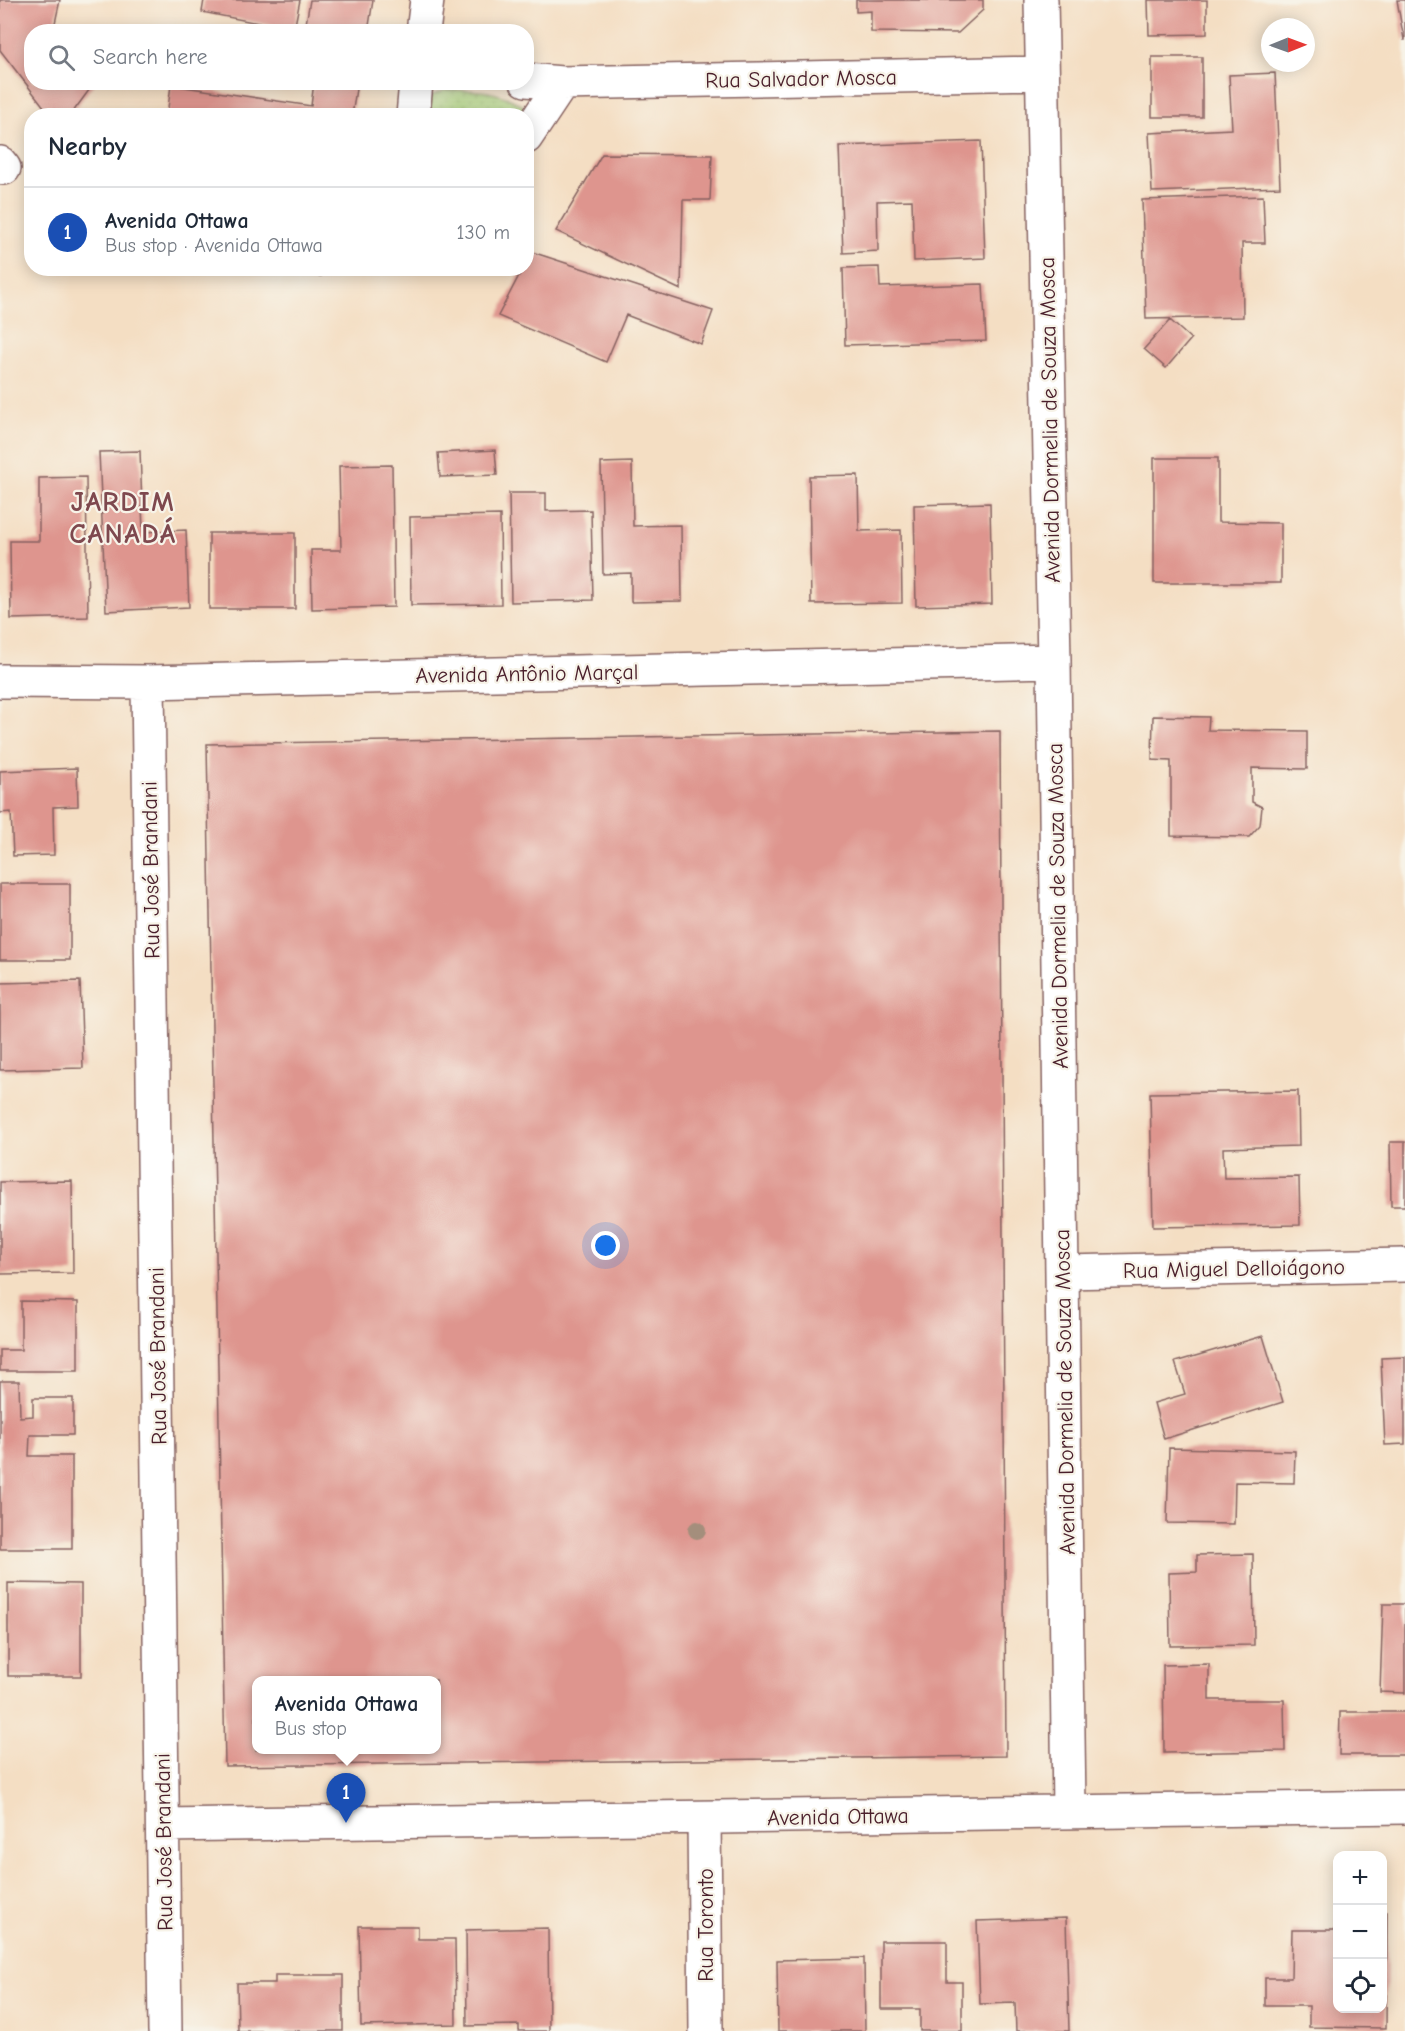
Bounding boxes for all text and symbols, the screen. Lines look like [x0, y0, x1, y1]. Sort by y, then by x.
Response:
north arrow [1261, 18, 1315, 72]
search box [24, 24, 534, 90]
icon: search [45, 41, 78, 74]
text: Search here [93, 44, 208, 70]
street label: Rua Salvador Mosca [705, 64, 897, 94]
text: Nearby [48, 132, 127, 162]
text: Avenida Ottawa [105, 208, 249, 234]
text: 1 [64, 221, 71, 244]
text: 130 m [457, 221, 510, 244]
text: Bus stop · Avenida Ottawa [105, 234, 323, 257]
street label: Avenida Dormelia de Souza Mosca [1034, 257, 1066, 583]
district label: JARDIM CANADÁ [69, 486, 177, 550]
street label: Avenida Antônio Marçal [415, 659, 639, 689]
street label: Avenida Dormelia de Souza Mosca [1042, 743, 1074, 1069]
street label: Rua José Brandani [136, 781, 166, 959]
street label: Avenida Dormelia de Souza Mosca [1049, 1229, 1081, 1555]
your location [591, 1231, 620, 1260]
street label: Rua Miguel Delloiágono [1123, 1254, 1345, 1284]
street label: Rua José Brandani [143, 1267, 173, 1445]
popup [252, 1676, 441, 1754]
text: Avenida Ottawa [275, 1691, 418, 1717]
text: Bus stop [275, 1717, 347, 1740]
street label: Rua José Brandani [149, 1753, 179, 1931]
pin: 1 [326, 1774, 366, 1823]
street label: Avenida Ottawa [767, 1803, 909, 1831]
map controls [1333, 1851, 1387, 2013]
button: + [1333, 1851, 1387, 1905]
street label: Rua Toronto [693, 1868, 719, 1982]
button: − [1333, 1905, 1387, 1959]
button: locate [1333, 1959, 1387, 2013]

